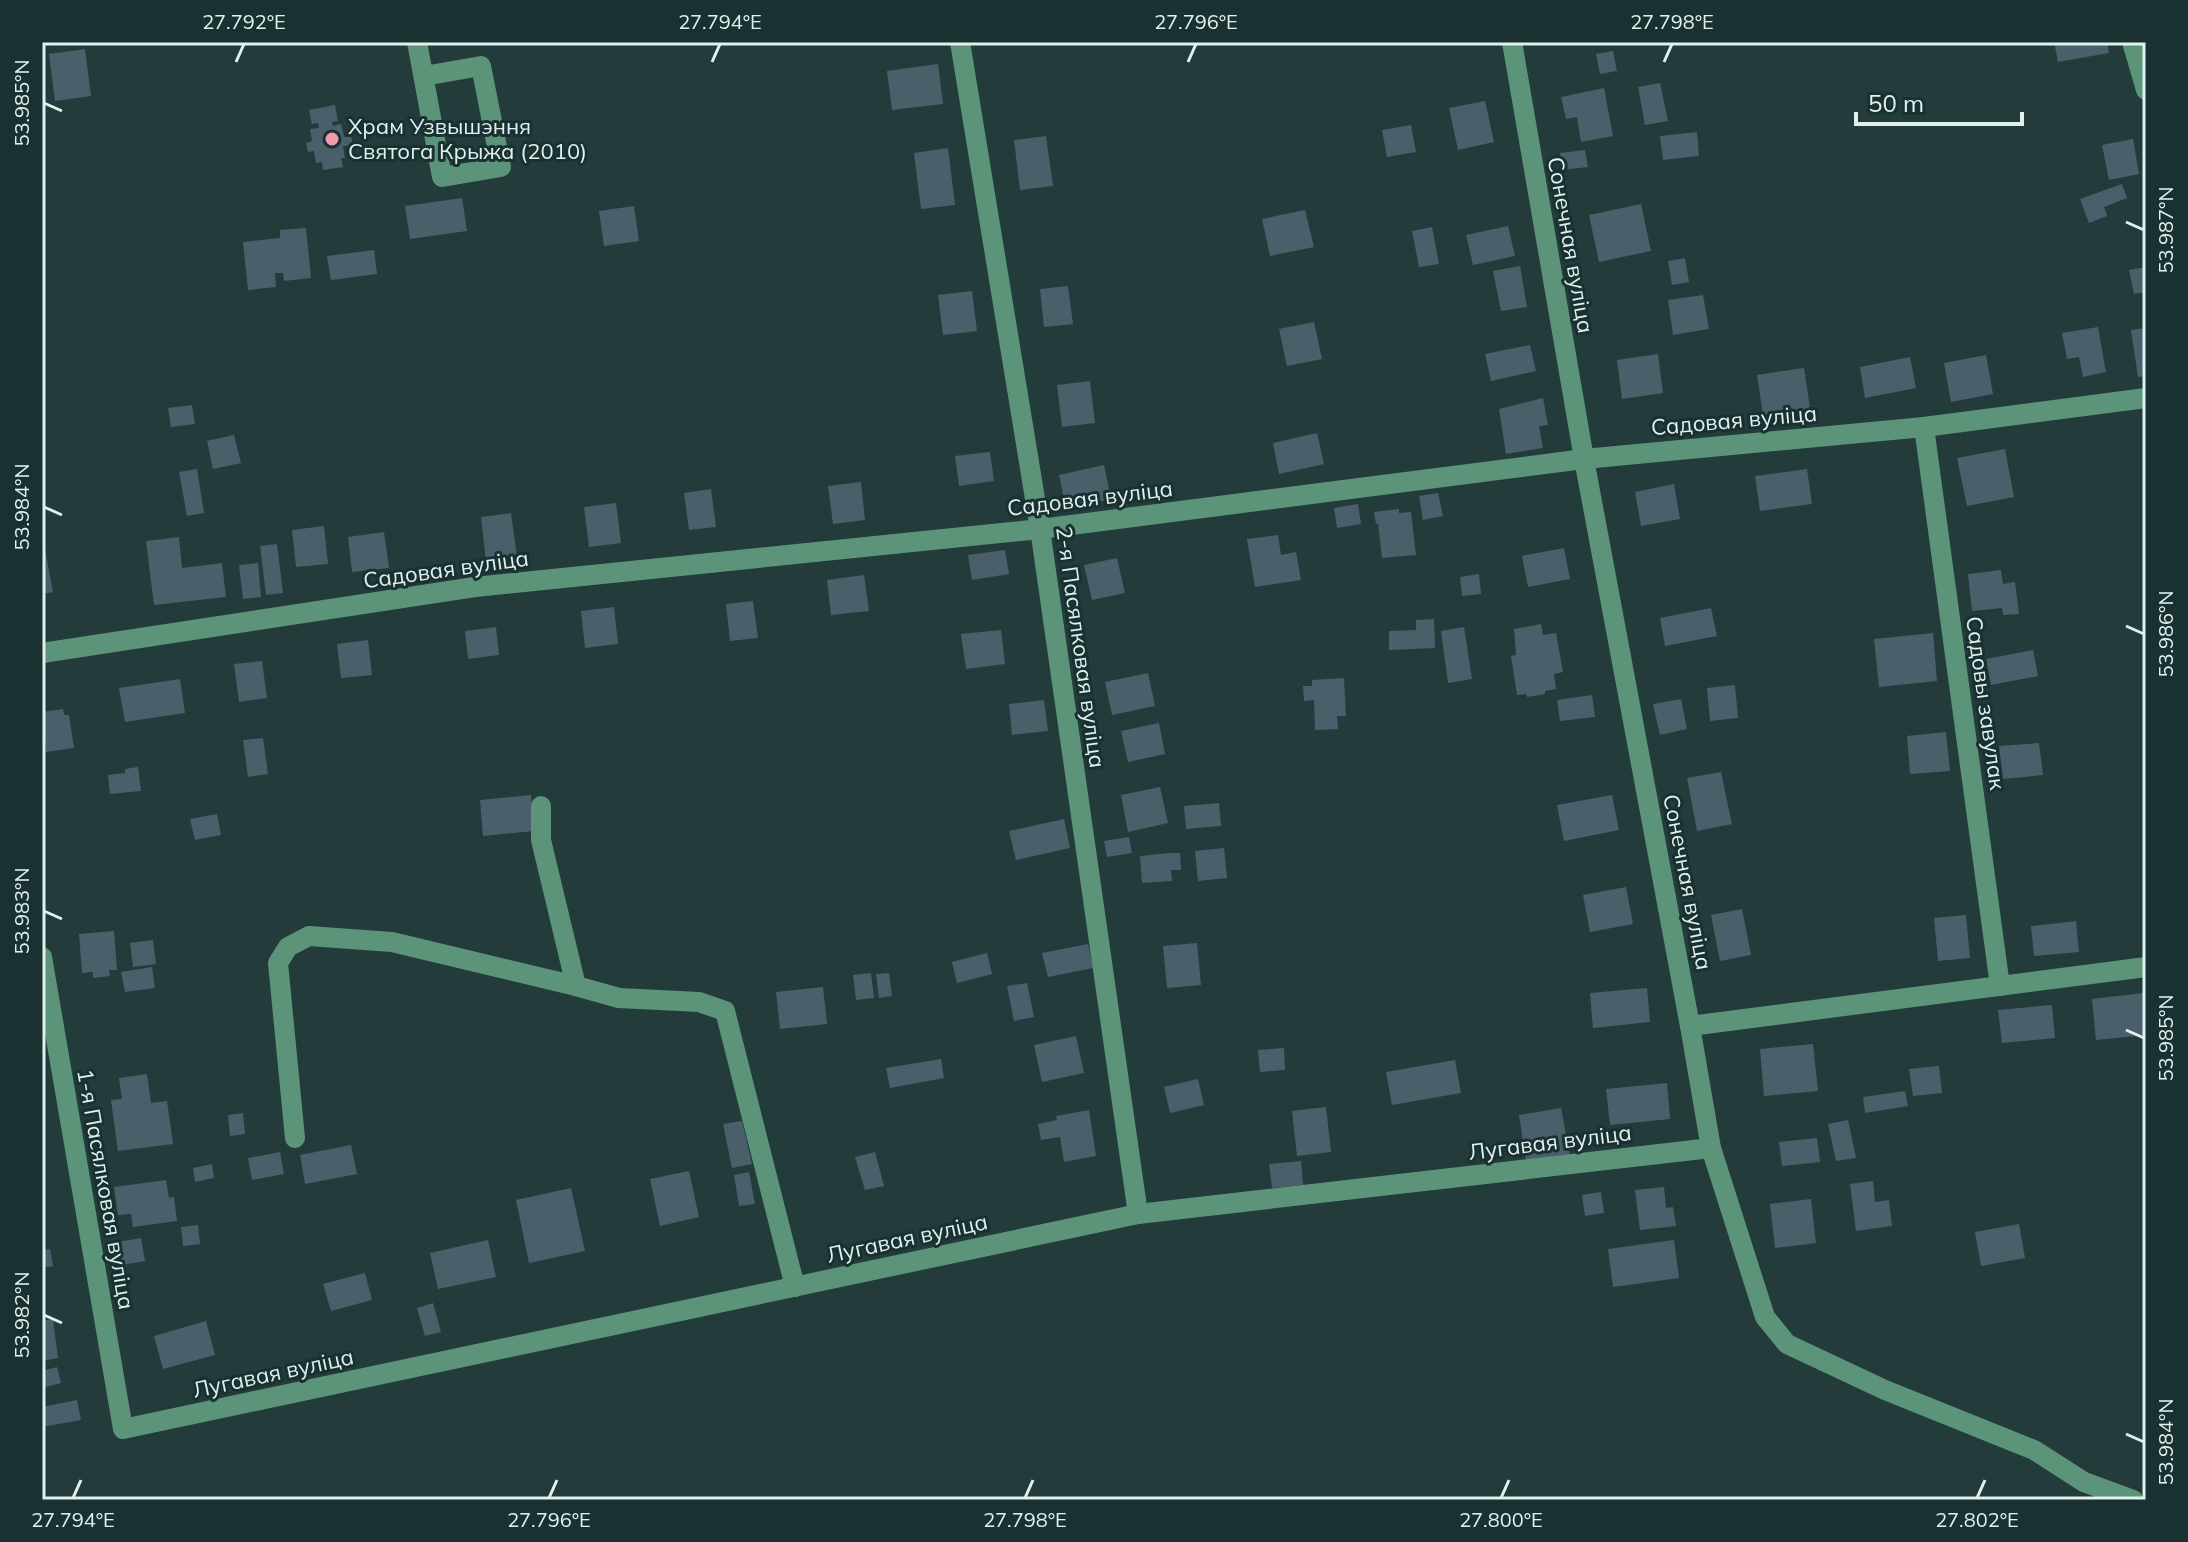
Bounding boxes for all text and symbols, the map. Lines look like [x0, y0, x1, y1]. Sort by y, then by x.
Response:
text: 27.792°E [202, 9, 286, 34]
text: 27.794°E [678, 9, 762, 34]
text: 27.796°E [1154, 9, 1238, 34]
text: 27.798°E [1630, 9, 1714, 34]
text: 53.985°N [9, 60, 34, 146]
scale bar [1856, 76, 2022, 126]
text: 50 m [1868, 88, 1924, 118]
place label: Храм Узвышэння Святога Крыжа (2010) [348, 112, 587, 165]
marker: Храм Узвышэння Святога Крыжа (2010) [323, 130, 341, 148]
street label: Сонечная вуліца [1542, 155, 1600, 335]
text: 53.987°N [2153, 187, 2178, 273]
street label: Садовая вуліца [1650, 399, 1818, 441]
text: 53.984°N [9, 464, 34, 550]
street label: Садовая вуліца [1006, 474, 1174, 522]
street label: 2-я Пасялковая вуліца [1050, 524, 1112, 770]
street label: Садовая вуліца [362, 544, 530, 594]
text: 53.986°N [2153, 591, 2178, 677]
street label: Садовы завулак [1960, 614, 2012, 792]
street label: Сонечная вуліца [1657, 792, 1719, 972]
text: 53.983°N [9, 868, 34, 954]
text: 53.985°N [2153, 995, 2178, 1081]
street label: 1-я Пасялковая вуліца [71, 1067, 141, 1311]
street label: Лугавая вуліца [1467, 1118, 1633, 1166]
street label: Лугавая вуліца [824, 1207, 990, 1269]
text: 53.982°N [9, 1272, 34, 1358]
street label: Лугавая вуліца [190, 1342, 356, 1404]
text: 53.984°N [2153, 1399, 2178, 1485]
text: 27.794°E [31, 1507, 115, 1532]
text: 27.796°E [507, 1507, 591, 1532]
text: 27.798°E [983, 1507, 1067, 1532]
text: 27.800°E [1459, 1507, 1543, 1532]
text: 27.802°E [1935, 1507, 2019, 1532]

